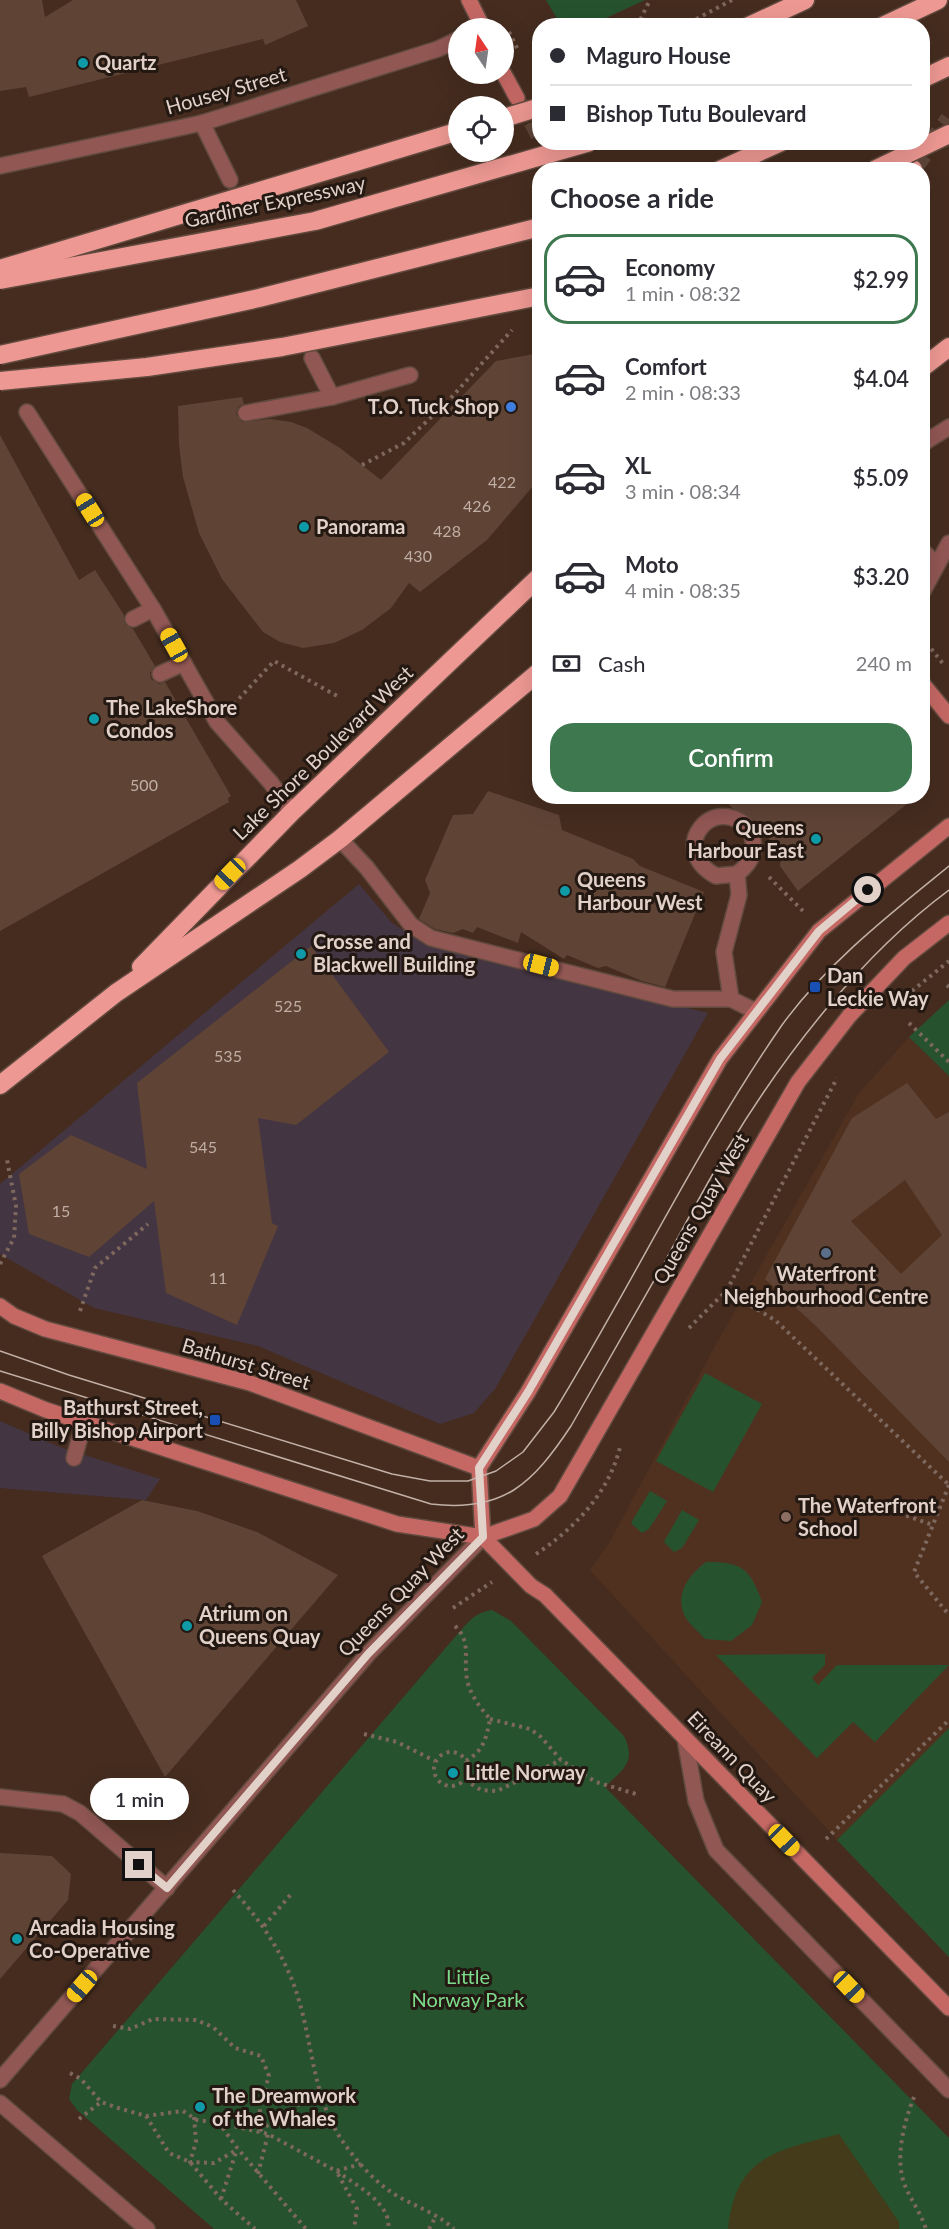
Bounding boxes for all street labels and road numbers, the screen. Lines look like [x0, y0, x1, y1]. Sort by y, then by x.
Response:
street label: Housey Street [163, 61, 289, 119]
street label: Gardiner Expressway [182, 170, 368, 232]
street label: Lake Shore Boulevard West [227, 660, 417, 844]
street label: Queens Quay West [647, 1129, 753, 1288]
street label: Bathurst Street [179, 1332, 313, 1394]
street label: Queens Quay West [332, 1522, 468, 1661]
street label: Eireann Quay [683, 1705, 783, 1808]

